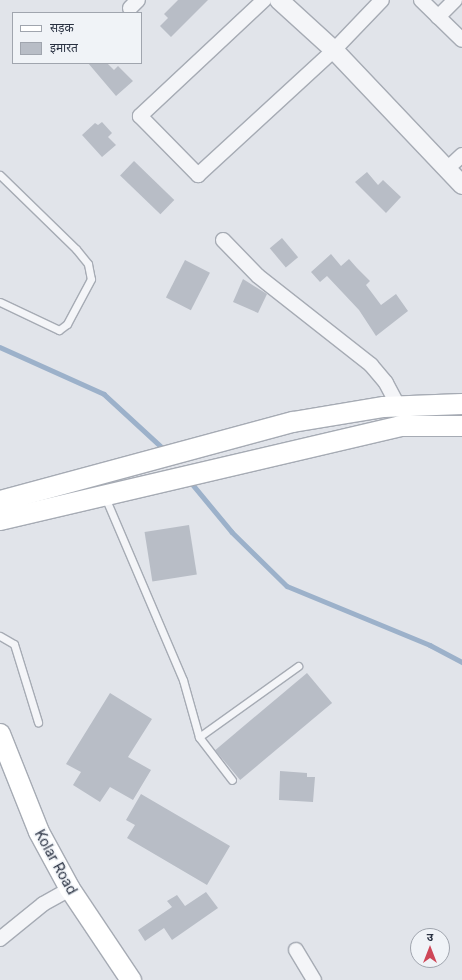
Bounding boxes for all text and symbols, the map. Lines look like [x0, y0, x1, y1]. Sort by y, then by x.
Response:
legend [12, 12, 142, 64]
text: सड़क [50, 20, 74, 35]
text: इमारत [50, 40, 78, 55]
street label: Kolar Road [31, 827, 81, 897]
north arrow [410, 928, 450, 968]
text: उ [427, 930, 433, 944]

